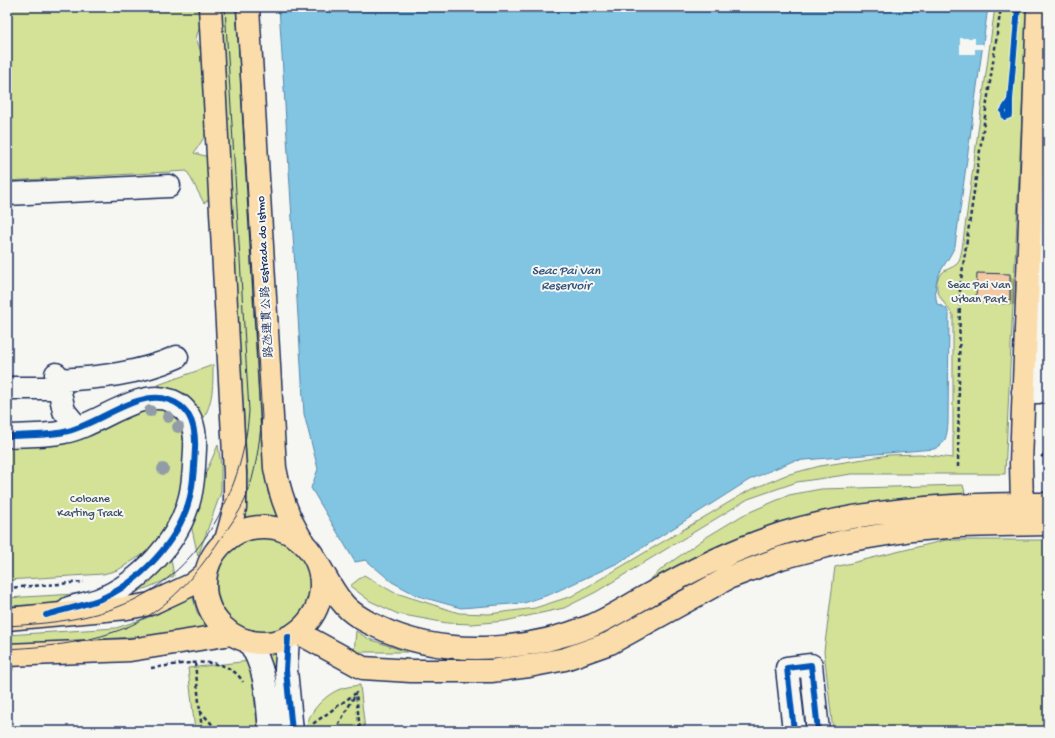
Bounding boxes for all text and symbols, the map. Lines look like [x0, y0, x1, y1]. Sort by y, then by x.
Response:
street label: 路氹連貫公路 Estrada do Istmo [254, 196, 277, 358]
water label: Seac Pai Van Reservoir [532, 264, 601, 294]
park label: Seac Pai Van Urban Park [947, 279, 1011, 307]
park label: Coloane Karting Track [57, 493, 124, 521]

